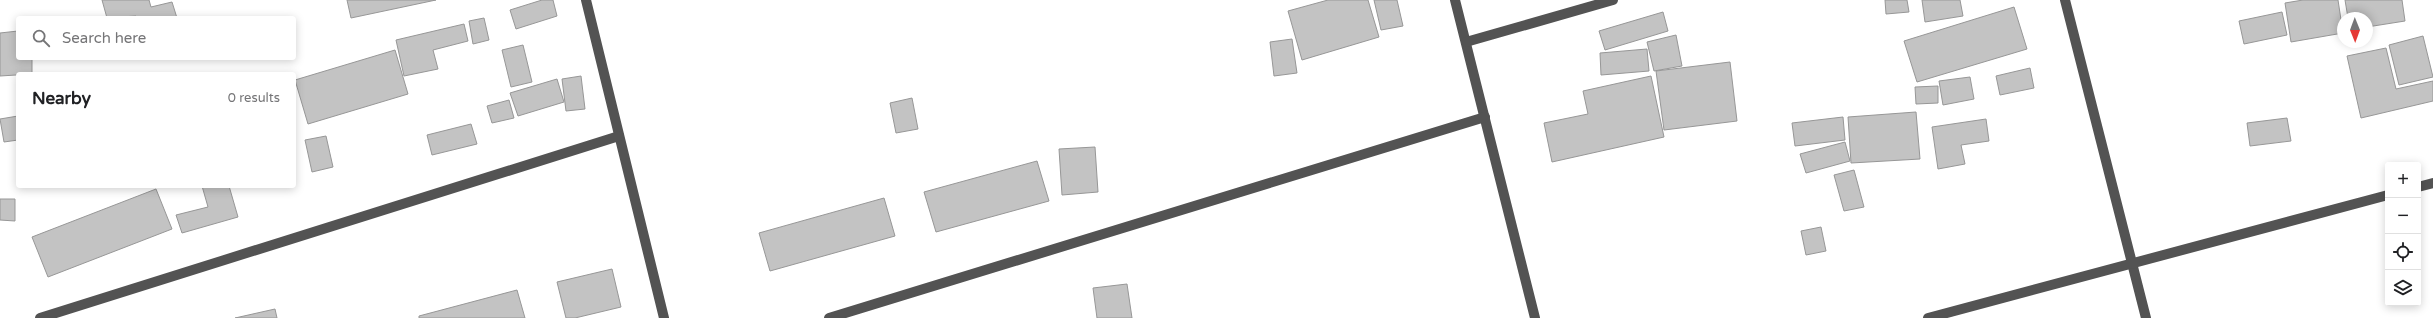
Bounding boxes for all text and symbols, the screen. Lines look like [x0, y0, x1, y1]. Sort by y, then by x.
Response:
north arrow [2337, 12, 2373, 48]
search box [16, 16, 296, 60]
icon: search [30, 27, 52, 49]
text: Search here [62, 29, 146, 47]
text: Nearby [32, 88, 91, 109]
text: 0 results [228, 90, 280, 106]
map controls [2385, 162, 2421, 306]
button: + [2385, 162, 2421, 198]
button: − [2385, 198, 2421, 234]
button: locate [2385, 234, 2421, 270]
button: layers [2385, 270, 2421, 306]

